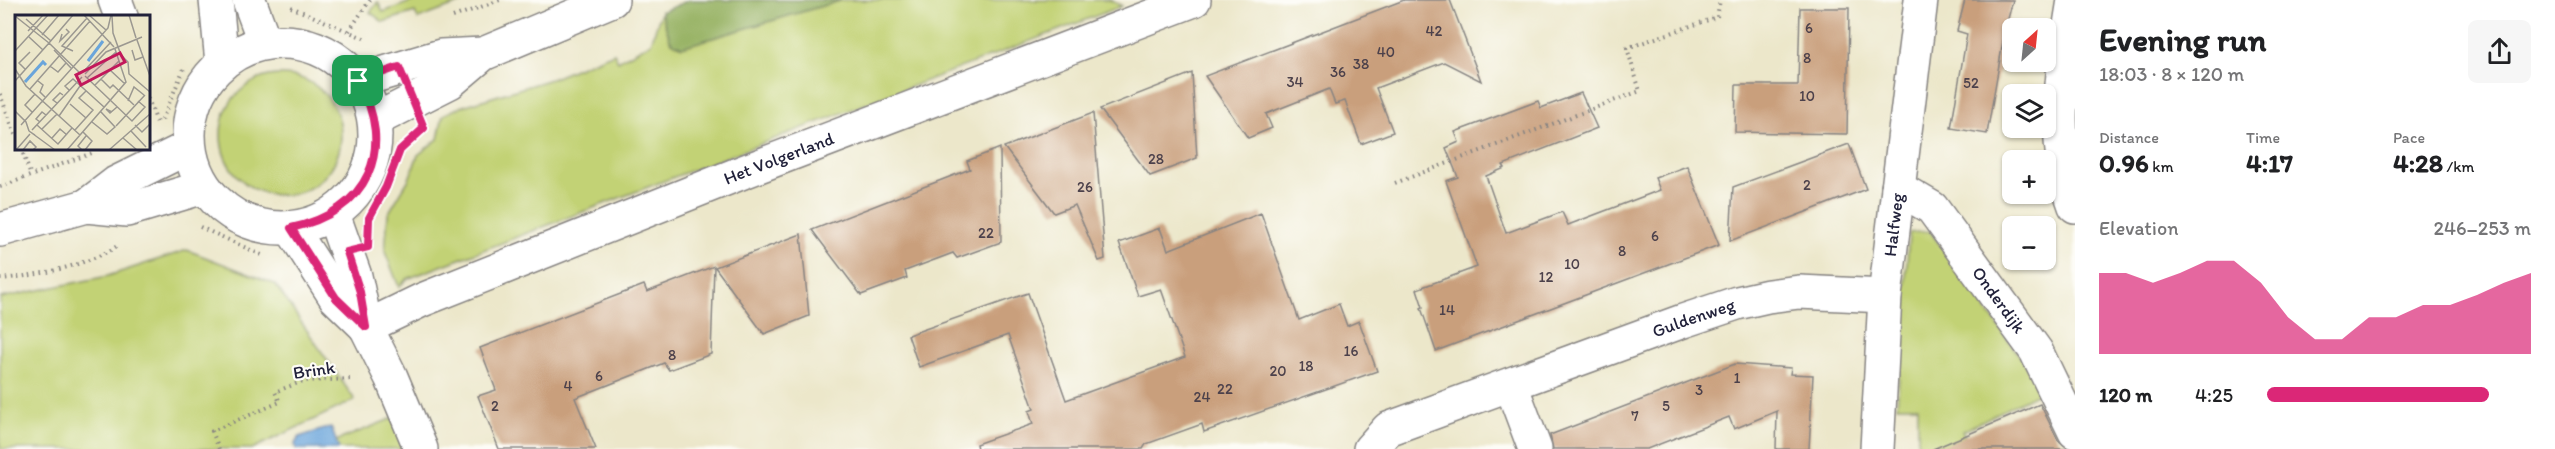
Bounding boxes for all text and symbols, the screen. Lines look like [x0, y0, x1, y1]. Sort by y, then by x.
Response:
inset map [15, 15, 150, 150]
north arrow [2002, 18, 2056, 72]
map controls [2002, 18, 2056, 270]
house number: 6 [1805, 19, 1813, 37]
text: Evening run [2099, 20, 2266, 59]
button: share [2468, 20, 2531, 83]
house number: 42 [1426, 22, 1443, 40]
house number: 40 [1377, 43, 1395, 61]
house number: 8 [1803, 49, 1811, 67]
pin [332, 55, 383, 106]
house number: 38 [1353, 55, 1369, 73]
text: 18:03 · 8 × 120 m [2099, 62, 2244, 86]
house number: 36 [1330, 63, 1346, 81]
icon: arrive [341, 64, 374, 97]
house number: 34 [1286, 73, 1304, 91]
house number: 52 [1963, 74, 1979, 92]
button: layers [2002, 84, 2056, 138]
house number: 10 [1799, 87, 1815, 105]
street label: Het Volgerland [720, 127, 837, 190]
text: Distance [2099, 128, 2159, 147]
text: Time [2246, 128, 2280, 147]
text: Pace [2393, 128, 2425, 147]
text: 0.96 [2099, 147, 2149, 179]
text: 4:17 [2246, 147, 2293, 179]
text: 4:28 [2393, 147, 2443, 179]
house number: 28 [1148, 150, 1164, 168]
button: + [2002, 150, 2056, 204]
text: km [2149, 157, 2174, 176]
text: /km [2443, 157, 2474, 176]
house number: 2 [1803, 176, 1811, 194]
house number: 26 [1077, 178, 1093, 196]
street label: Halfweg [1879, 191, 1909, 258]
button: − [2002, 216, 2056, 270]
text: Elevation [2099, 216, 2178, 240]
text: 246–253 m [2433, 216, 2531, 240]
house number: 22 [978, 224, 994, 242]
house number: 6 [1651, 227, 1659, 245]
house number: 8 [1618, 242, 1626, 260]
house number: 10 [1564, 255, 1580, 273]
street label: Onderdijk [1967, 262, 2031, 338]
house number: 12 [1539, 268, 1554, 286]
street label: Guldenweg [1649, 293, 1738, 342]
house number: 14 [1439, 301, 1455, 319]
house number: 16 [1344, 342, 1359, 360]
house number: 8 [668, 346, 676, 364]
street label: Brink [292, 356, 337, 384]
house number: 18 [1298, 357, 1314, 375]
house number: 20 [1269, 362, 1287, 380]
house number: 6 [595, 367, 603, 385]
house number: 1 [1734, 369, 1741, 387]
house number: 4 [563, 377, 573, 395]
house number: 22 [1217, 380, 1233, 398]
house number: 3 [1695, 381, 1703, 399]
text: 120 m [2099, 383, 2152, 407]
text: 4:25 [2195, 383, 2233, 407]
house number: 24 [1194, 388, 1210, 406]
house number: 2 [491, 397, 499, 415]
house number: 5 [1662, 397, 1670, 415]
house number: 7 [1631, 407, 1639, 425]

